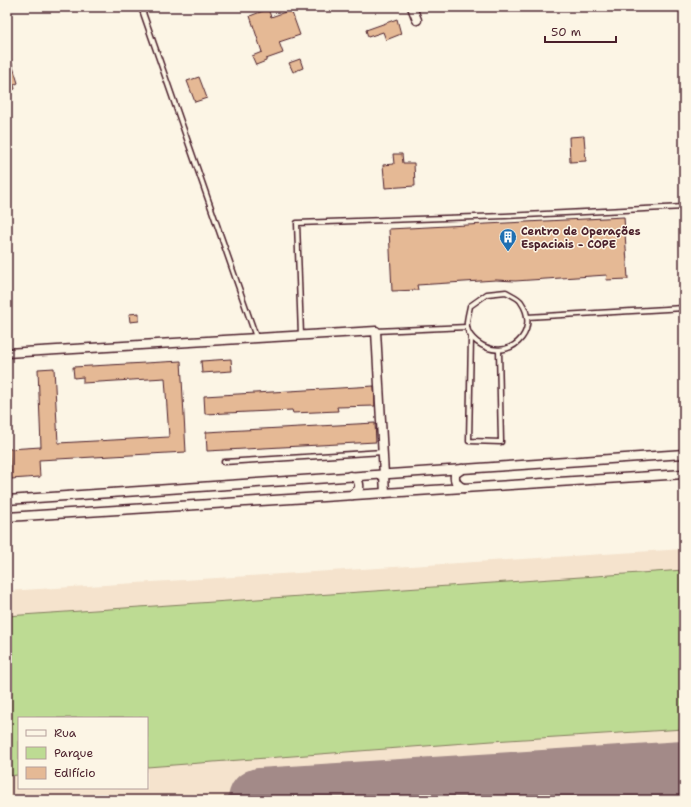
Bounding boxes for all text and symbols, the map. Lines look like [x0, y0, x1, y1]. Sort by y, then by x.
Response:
scale bar [545, 18, 616, 44]
text: 50 m [551, 24, 581, 40]
place label: Centro de Operações Espaciais - COPE [521, 224, 641, 252]
building icon: Centro de Operações Espaciais - COPE [498, 227, 518, 252]
legend [18, 717, 148, 789]
text: Rua [54, 725, 77, 741]
text: Parque [54, 745, 93, 761]
text: Edifício [54, 765, 95, 781]

